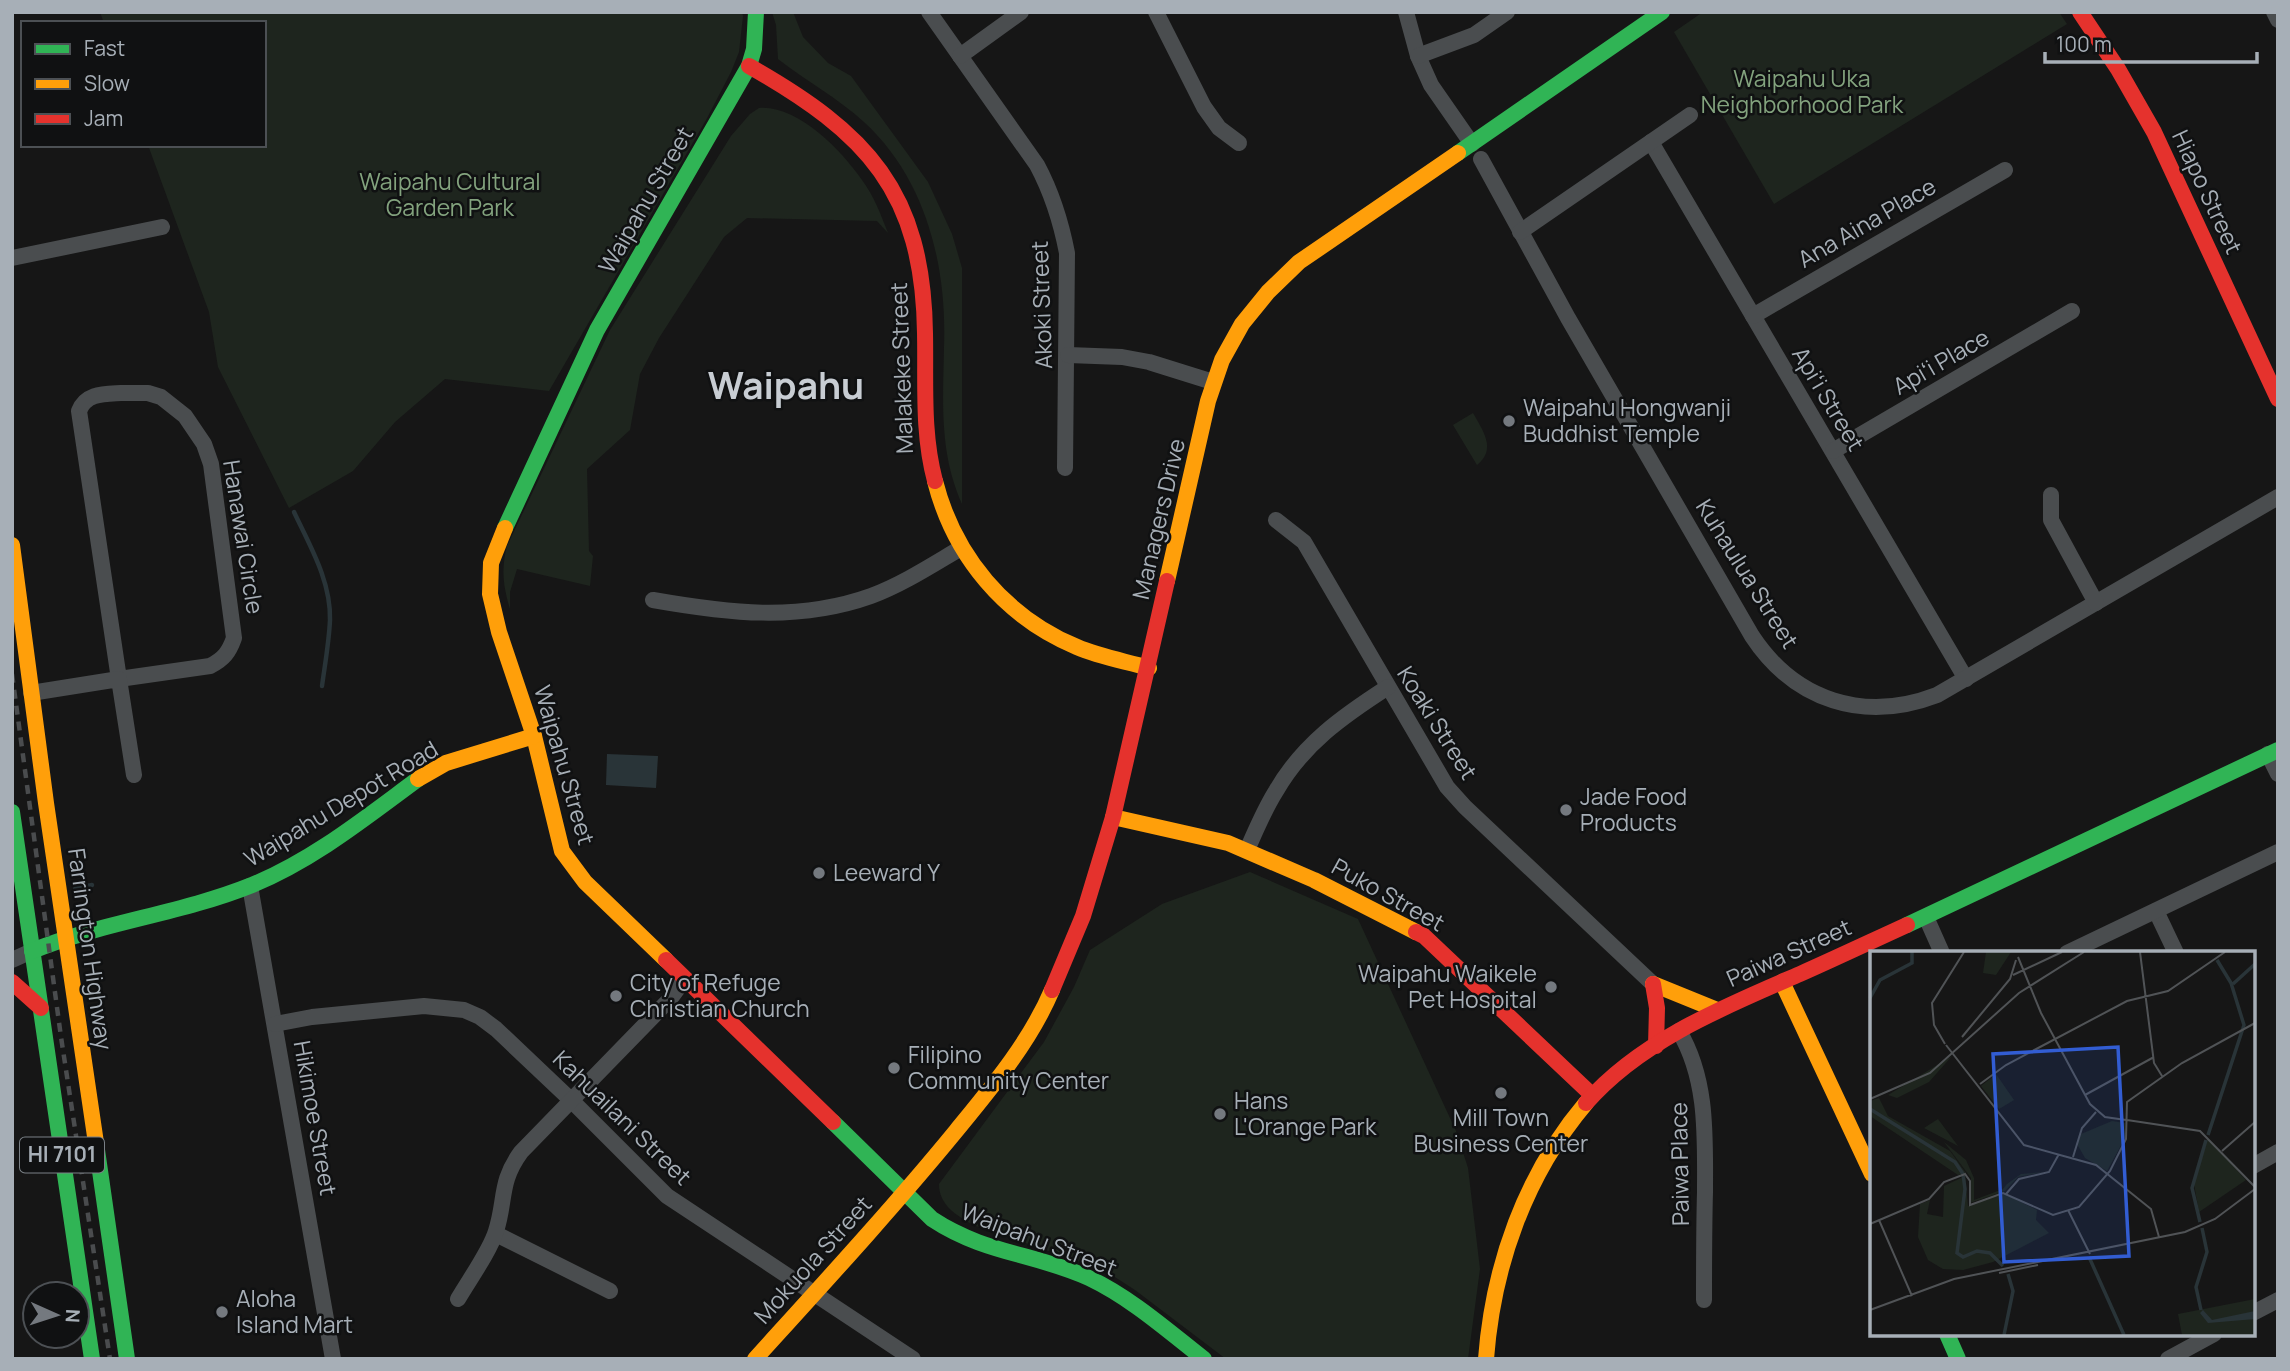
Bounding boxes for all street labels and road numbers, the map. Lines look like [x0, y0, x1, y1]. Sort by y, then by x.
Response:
street label: Waipahu Street [590, 120, 700, 279]
street label: Hiapo Street [2165, 124, 2251, 259]
street label: Ana Aina Place [1792, 170, 1941, 275]
street label: Akoki Street [1023, 240, 1059, 370]
street label: Malakeke Street [882, 282, 920, 454]
street label: Apiʻi Place [1886, 321, 1995, 402]
street label: Apiʻi Street [1785, 340, 1872, 457]
street label: Managers Drive [1124, 435, 1192, 602]
street label: Hanawai Circle [216, 458, 272, 616]
street label: Kuhaulua Street [1689, 493, 1807, 654]
street label: Koaki Street [1390, 660, 1485, 785]
street label: Waipahu Street [527, 681, 603, 848]
street label: Waipahu Depot Road [238, 733, 443, 874]
street label: Farrington Highway [61, 846, 121, 1052]
street label: Puko Street [1326, 850, 1451, 938]
street label: Paiwa Street [1721, 910, 1856, 994]
street label: Hikimoe Street [287, 1038, 345, 1198]
street label: Kahuailani Street [546, 1043, 699, 1192]
street label: Paiwa Place [1662, 1102, 1696, 1226]
road number: HI 7101 [20, 1138, 104, 1172]
street label: Mokuola Street [746, 1188, 878, 1330]
street label: Waipahu Street [957, 1195, 1122, 1283]

